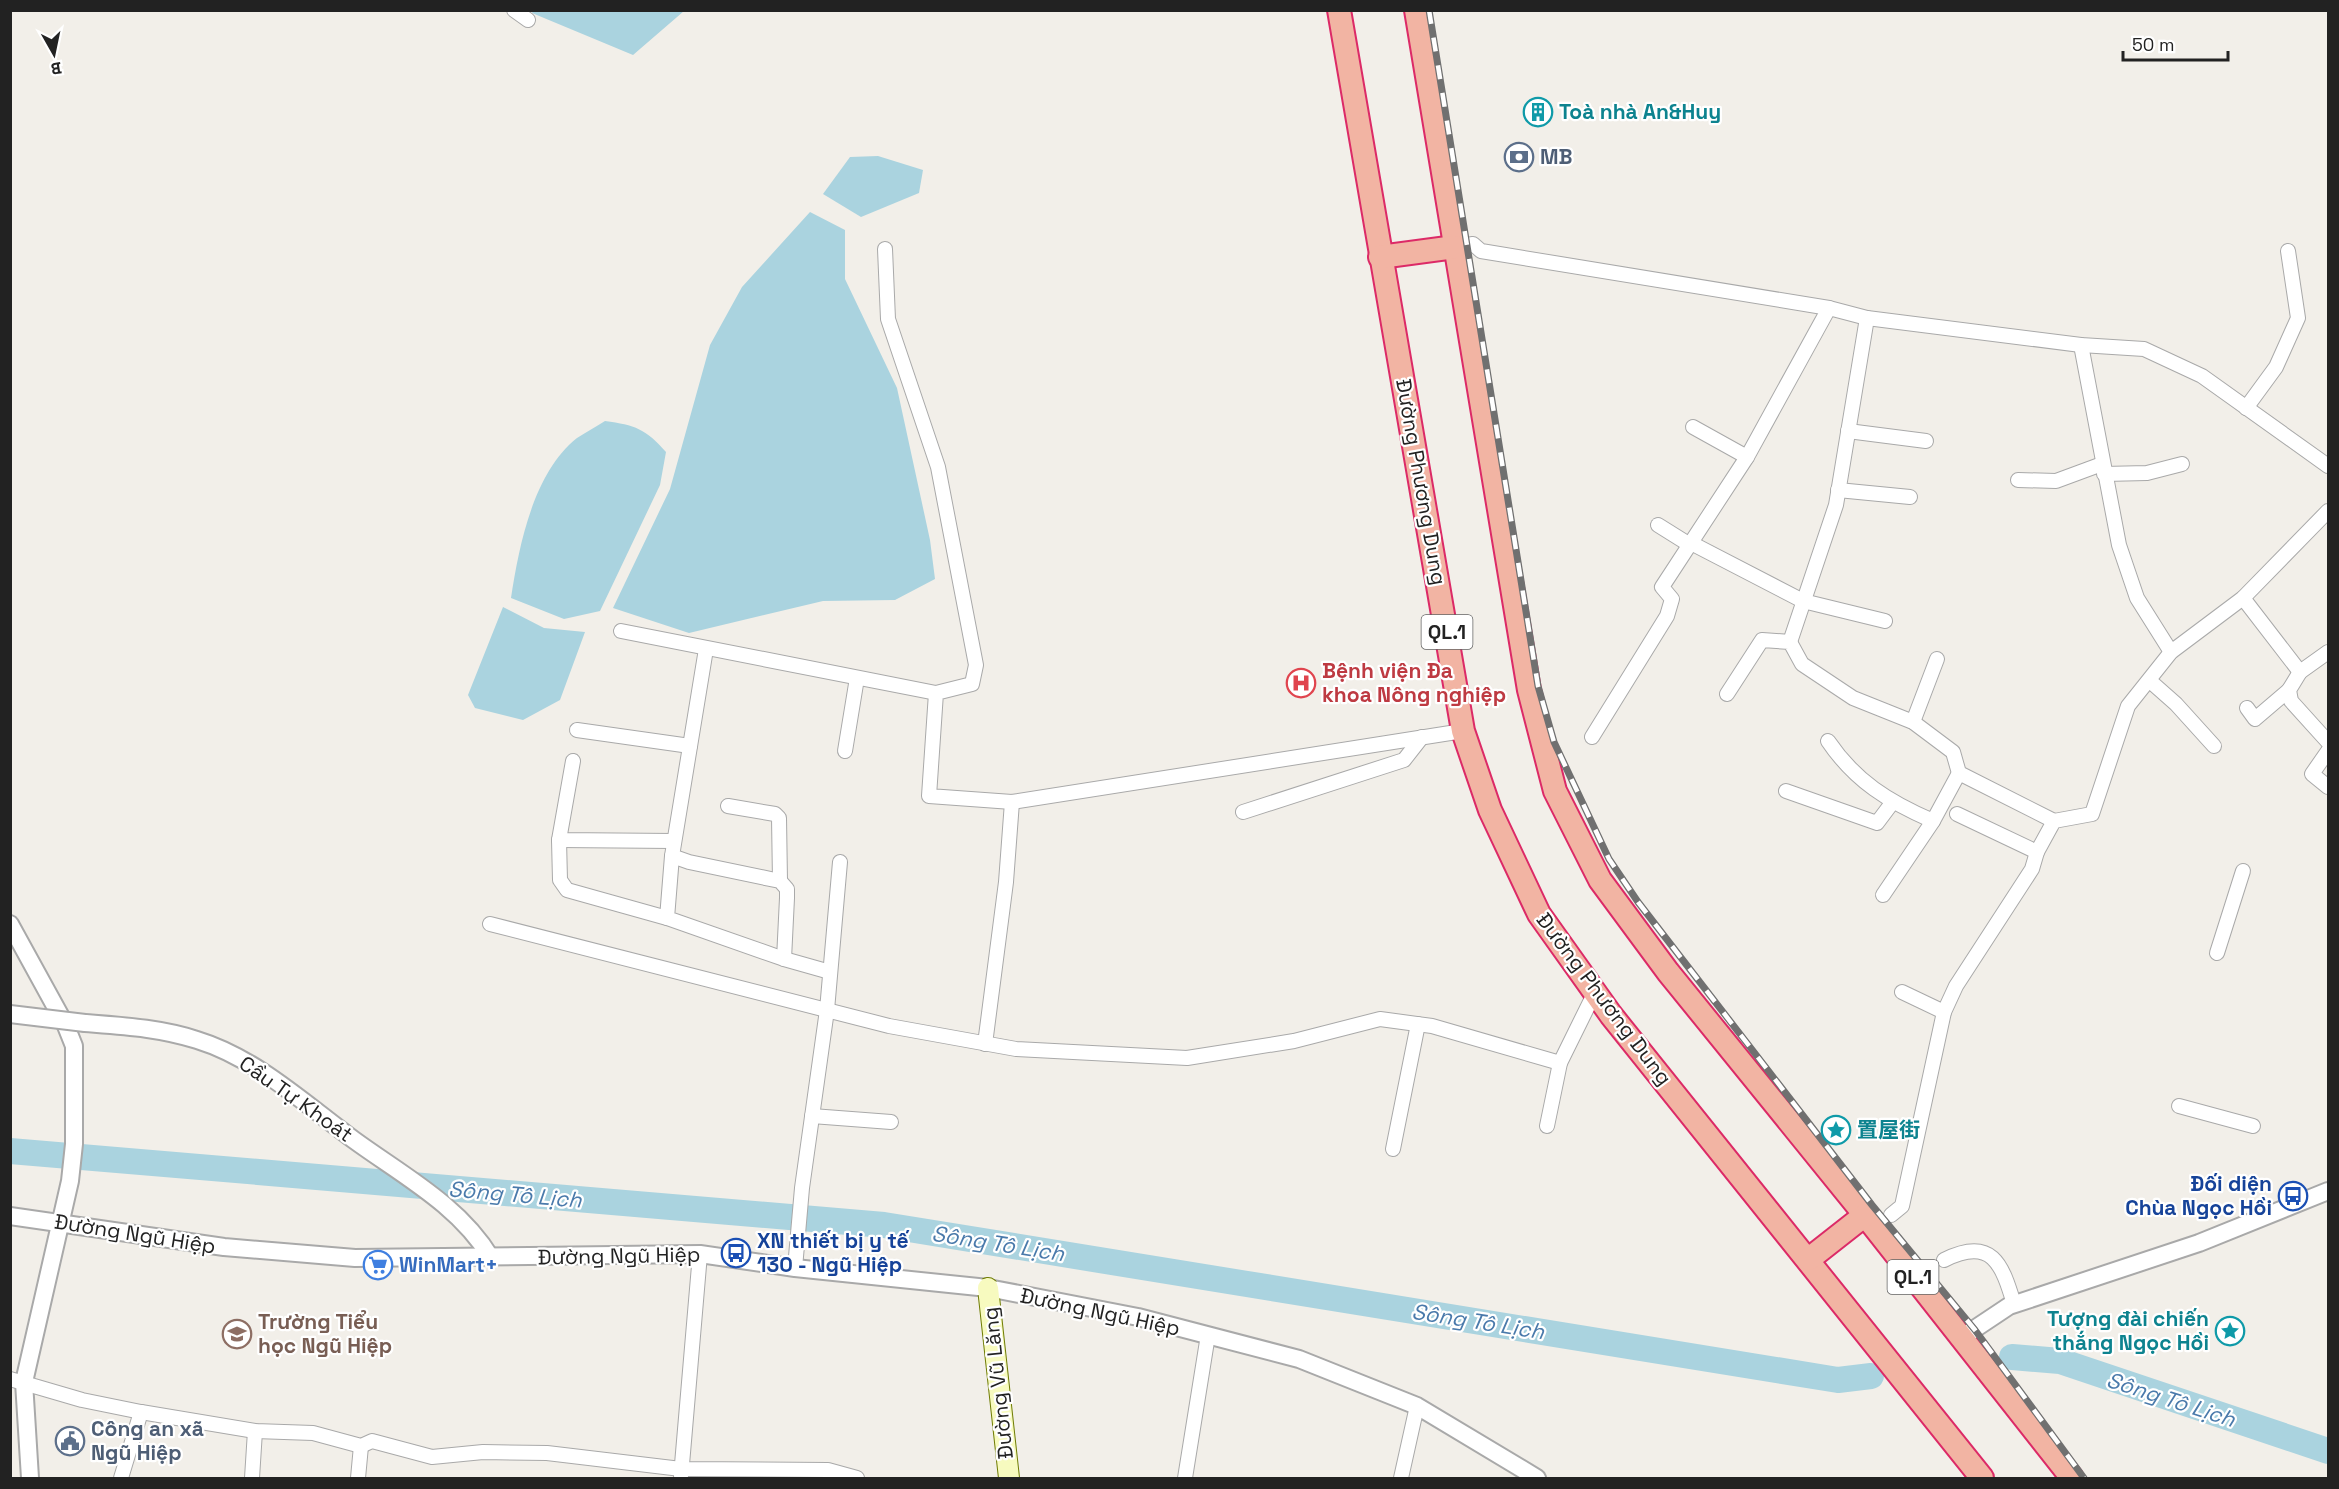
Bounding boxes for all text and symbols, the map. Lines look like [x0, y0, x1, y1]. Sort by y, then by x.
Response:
north arrow [24, 24, 84, 84]
scale bar [2123, 24, 2228, 62]
text: 50 m [2132, 33, 2174, 56]
text: B [49, 57, 63, 80]
building icon: Toà nhà An&Huy [1522, 96, 1554, 128]
place label: Toà nhà An&Huy [1559, 98, 1721, 125]
bank icon: MB [1503, 141, 1535, 173]
place label: MB [1540, 143, 1573, 170]
street label: Đường Phương Dung [1390, 377, 1453, 587]
road number: QL.1 [1422, 615, 1472, 649]
place label: Bệnh viện Đa khoa Nông nghiệp [1322, 657, 1506, 708]
hospital icon: Bệnh viện Đa khoa Nông nghiệp [1285, 667, 1317, 699]
street label: Đường Phương Dung [1531, 907, 1678, 1090]
street label: Cầu Tự Khoát [234, 1049, 358, 1148]
place icon: 置屋街 [1820, 1114, 1852, 1146]
place label: 置屋街 [1857, 1116, 1920, 1143]
place label: Đối diện Chùa Ngọc Hồi [2125, 1170, 2272, 1221]
water label: Sông Tô Lịch [447, 1174, 583, 1214]
bus stop icon: Đối diện Chùa Ngọc Hồi [2277, 1180, 2309, 1212]
street label: Đường Ngũ Hiệp [53, 1207, 218, 1260]
water label: Sông Tô Lịch [930, 1219, 1067, 1267]
place label: XN thiết bị y tế 130 - Ngũ Hiệp [757, 1227, 910, 1278]
bus stop icon: XN thiết bị y tế 130 - Ngũ Hiệp [720, 1237, 752, 1269]
street label: Đường Ngũ Hiệp [537, 1241, 701, 1270]
supermarket icon: WinMart+ [362, 1249, 394, 1281]
place label: WinMart+ [399, 1251, 498, 1278]
road number: QL.1 [1888, 1260, 1938, 1294]
street label: Đường Ngũ Hiệp [1018, 1281, 1183, 1342]
water label: Sông Tô Lịch [1410, 1297, 1547, 1345]
place label: Tượng đài chiến thắng Ngọc Hồi [2047, 1305, 2209, 1356]
street label: Đường Vũ Lăng [976, 1306, 1019, 1461]
place label: Trường Tiểu học Ngũ Hiệp [258, 1308, 392, 1359]
place icon: Tượng đài chiến thắng Ngọc Hồi [2214, 1315, 2246, 1347]
school or university icon: Trường Tiểu học Ngũ Hiệp [221, 1318, 253, 1350]
water label: Sông Tô Lịch [2103, 1365, 2239, 1433]
place label: Công an xã Ngũ Hiệp [91, 1415, 204, 1466]
public building icon: Công an xã Ngũ Hiệp [54, 1425, 86, 1457]

